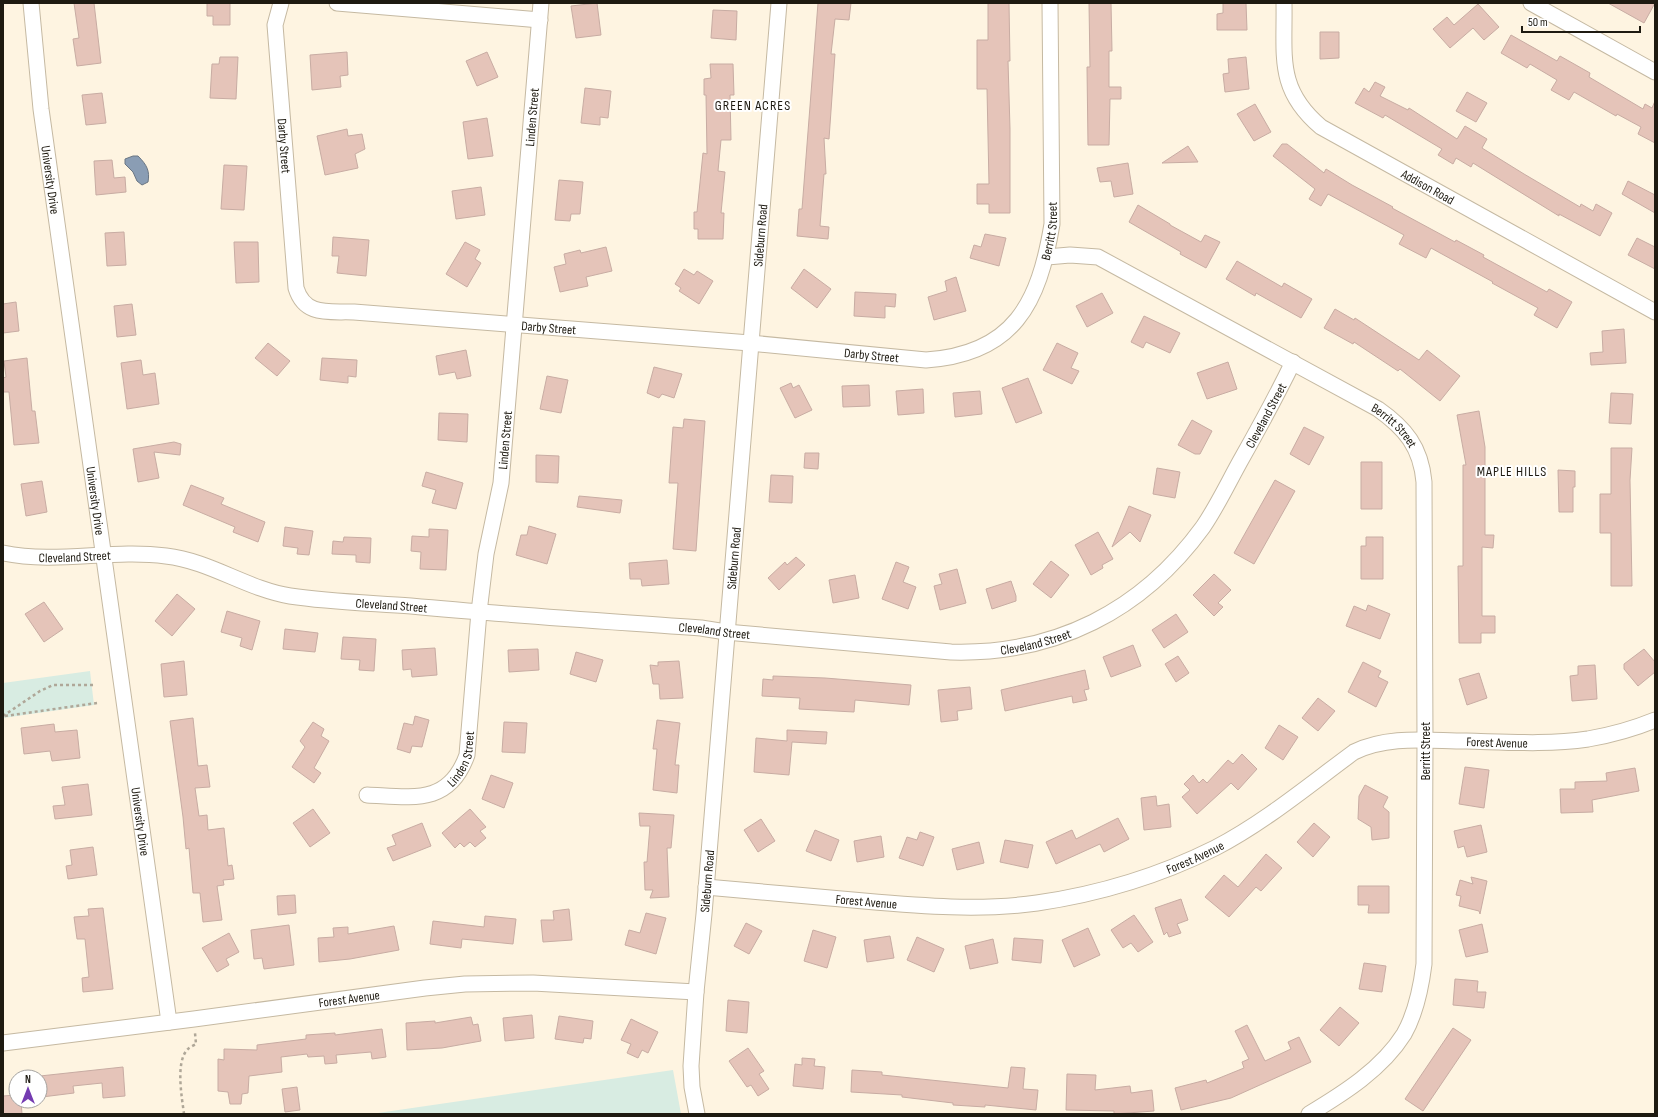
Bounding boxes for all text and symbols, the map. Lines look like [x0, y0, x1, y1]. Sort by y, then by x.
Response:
scale bar [1522, 8, 1640, 34]
text: 50 m [1528, 15, 1548, 30]
street label: Linden Street [522, 87, 543, 147]
district label: GREEN ACRES [715, 97, 791, 114]
street label: Darby Street [273, 118, 294, 174]
street label: University Drive [37, 145, 63, 215]
street label: Addison Road [1397, 166, 1457, 208]
street label: Berritt Street [1038, 202, 1061, 262]
street label: Sideburn Road [750, 204, 771, 267]
street label: Darby Street [521, 318, 577, 338]
street label: Darby Street [843, 345, 900, 366]
street label: Cleveland Street [1242, 380, 1290, 451]
street label: Berritt Street [1368, 400, 1420, 451]
street label: Linden Street [495, 410, 516, 470]
district label: MAPLE HILLS [1477, 463, 1547, 480]
street label: University Drive [82, 466, 108, 536]
street label: Sideburn Road [724, 527, 745, 590]
street label: Cleveland Street [39, 548, 111, 566]
street label: Cleveland Street [355, 595, 428, 616]
street label: Cleveland Street [678, 619, 751, 643]
street label: Cleveland Street [999, 626, 1073, 659]
street label: Berritt Street [1418, 722, 1434, 780]
street label: Linden Street [444, 731, 478, 791]
street label: Forest Avenue [1466, 734, 1528, 752]
street label: University Drive [127, 786, 153, 857]
street label: Forest Avenue [1164, 838, 1227, 878]
street label: Sideburn Road [697, 849, 718, 913]
street label: Forest Avenue [835, 891, 898, 913]
street label: Forest Avenue [318, 987, 381, 1011]
north arrow [8, 1069, 48, 1109]
text: N [25, 1073, 31, 1086]

